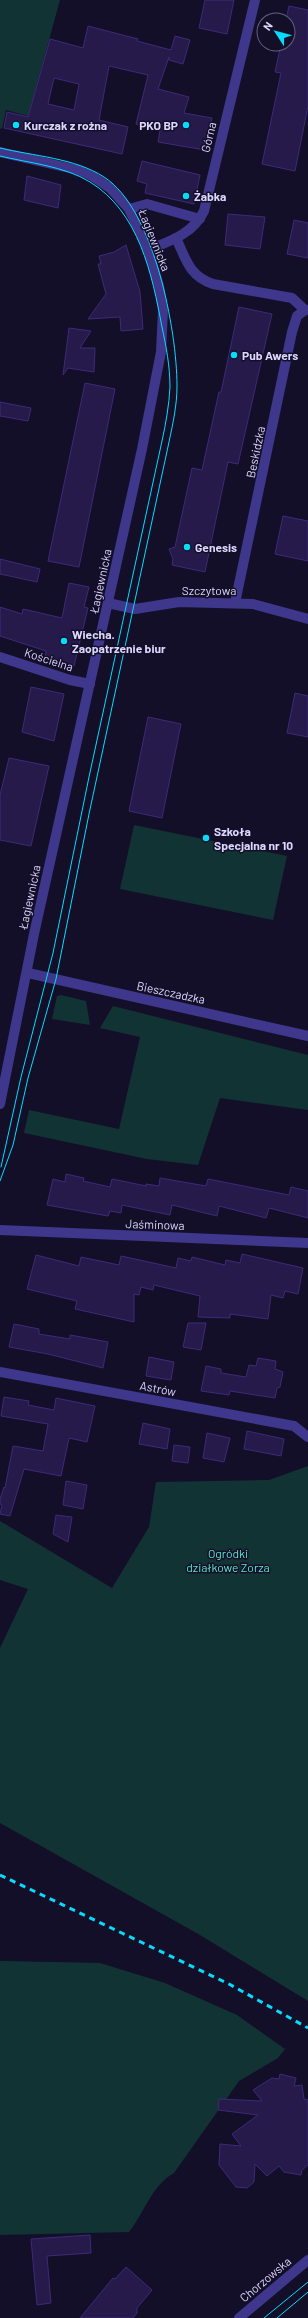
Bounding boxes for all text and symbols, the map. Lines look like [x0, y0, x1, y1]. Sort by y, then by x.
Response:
north arrow [256, 12, 296, 52]
text: N [260, 19, 275, 33]
place label: Kurczak z rożna [24, 118, 107, 132]
place label: PKO BP [139, 118, 178, 132]
marker: Kurczak z rożna [11, 120, 21, 130]
marker: PKO BP [181, 120, 191, 130]
street label: Górna [197, 120, 219, 154]
place label: Żabka [194, 189, 226, 203]
marker: Żabka [181, 191, 191, 201]
street label: Łagiewnicka [136, 206, 174, 273]
place label: Pub Awers [242, 348, 298, 362]
marker: Pub Awers [229, 350, 239, 360]
street label: Beskidzka [243, 425, 267, 479]
place label: Genesis [195, 540, 237, 554]
marker: Genesis [182, 542, 192, 552]
street label: Łagiewnicka [86, 548, 114, 615]
street label: Szczytowa [182, 583, 236, 597]
place label: Wiecha. Zaopatrzenie biur [72, 627, 166, 655]
marker: Wiecha. Zaopatrzenie biur [59, 636, 69, 646]
street label: Kościelna [23, 645, 75, 673]
place label: Szkoła Specjalna nr 10 [214, 824, 293, 852]
marker: Szkoła Specjalna nr 10 [201, 833, 211, 843]
street label: Łagiewnicka [15, 864, 43, 931]
street label: Bieszczadzka [135, 978, 207, 1006]
street label: Jaśminowa [125, 1216, 185, 1232]
street label: Astrów [139, 1378, 178, 1398]
park label: Ogródki działkowe Zorza [186, 1546, 270, 1574]
street label: Chorzowska [237, 2254, 293, 2304]

